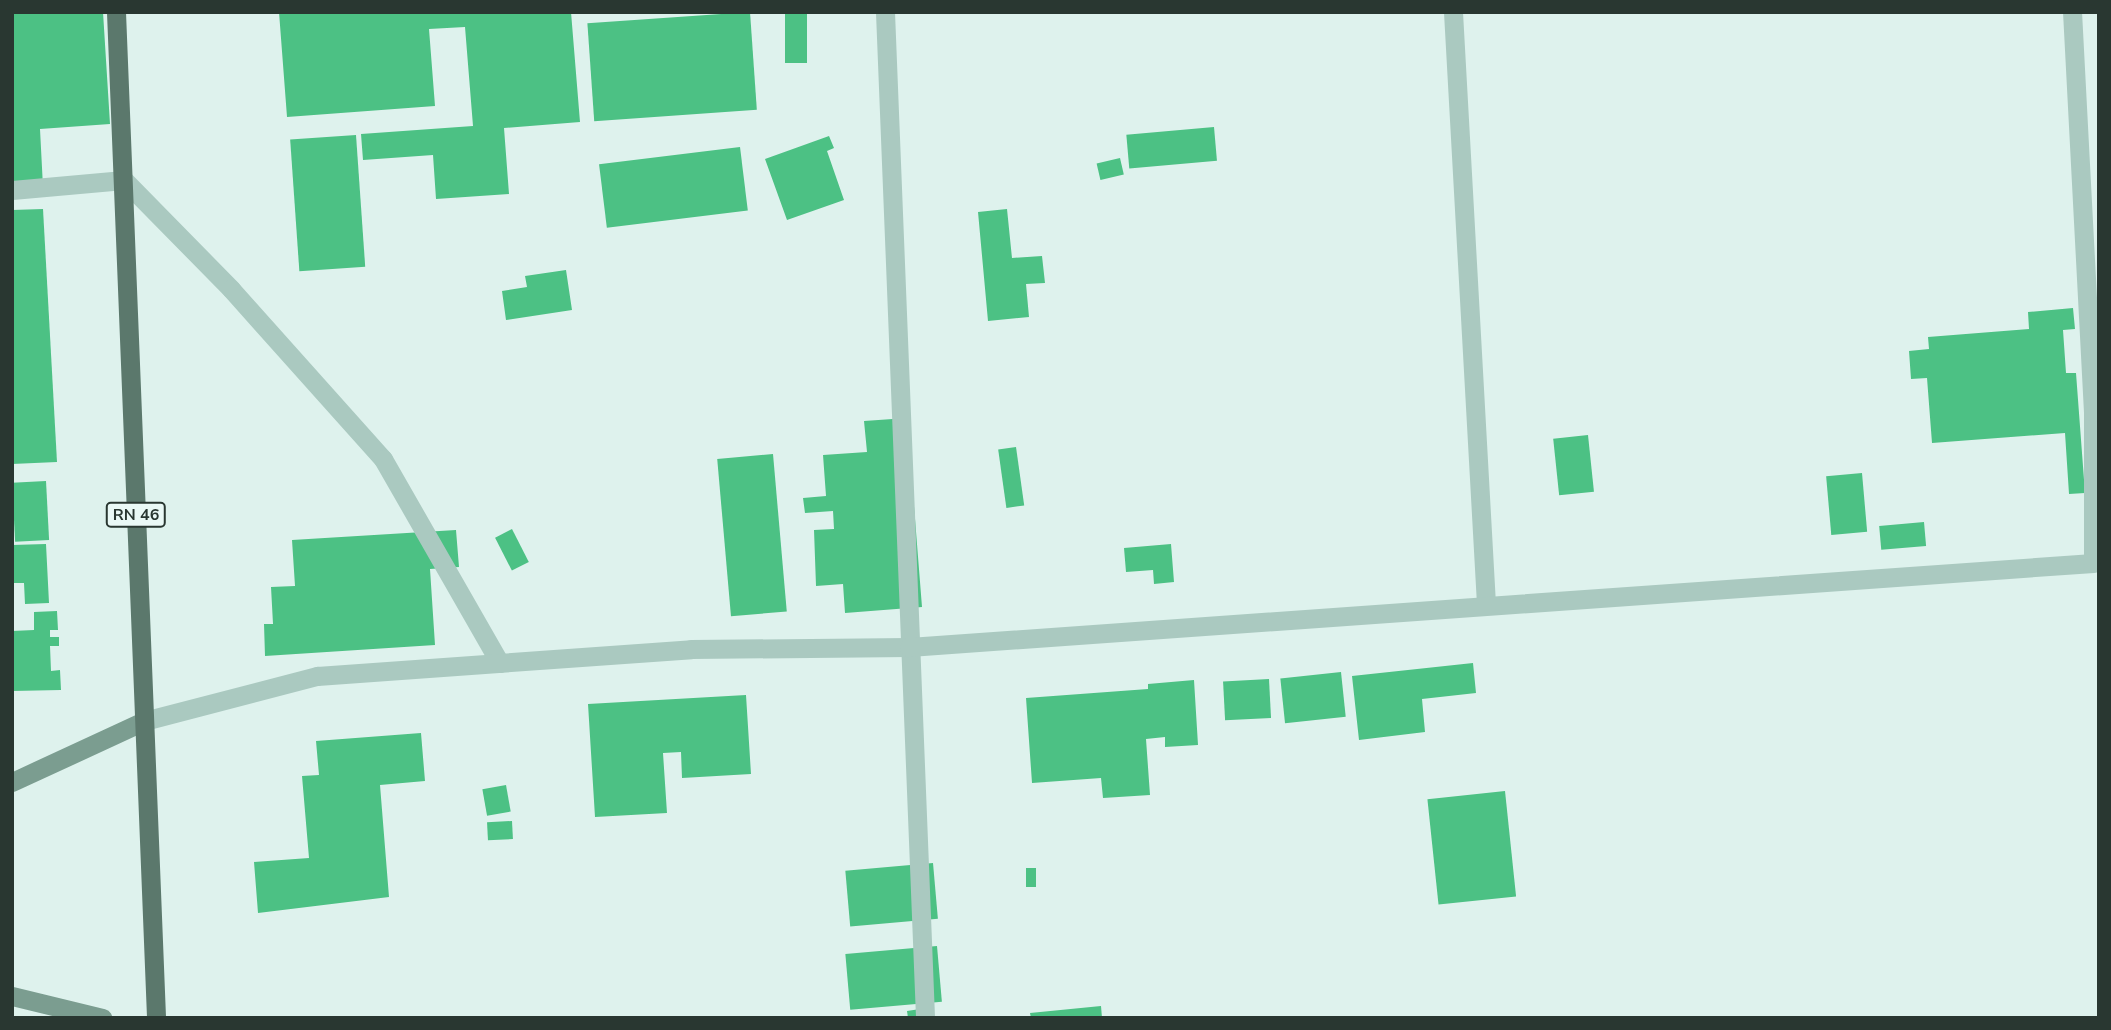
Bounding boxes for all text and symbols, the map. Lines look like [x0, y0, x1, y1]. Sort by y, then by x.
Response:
road number: RN 46 [104, 502, 168, 528]

